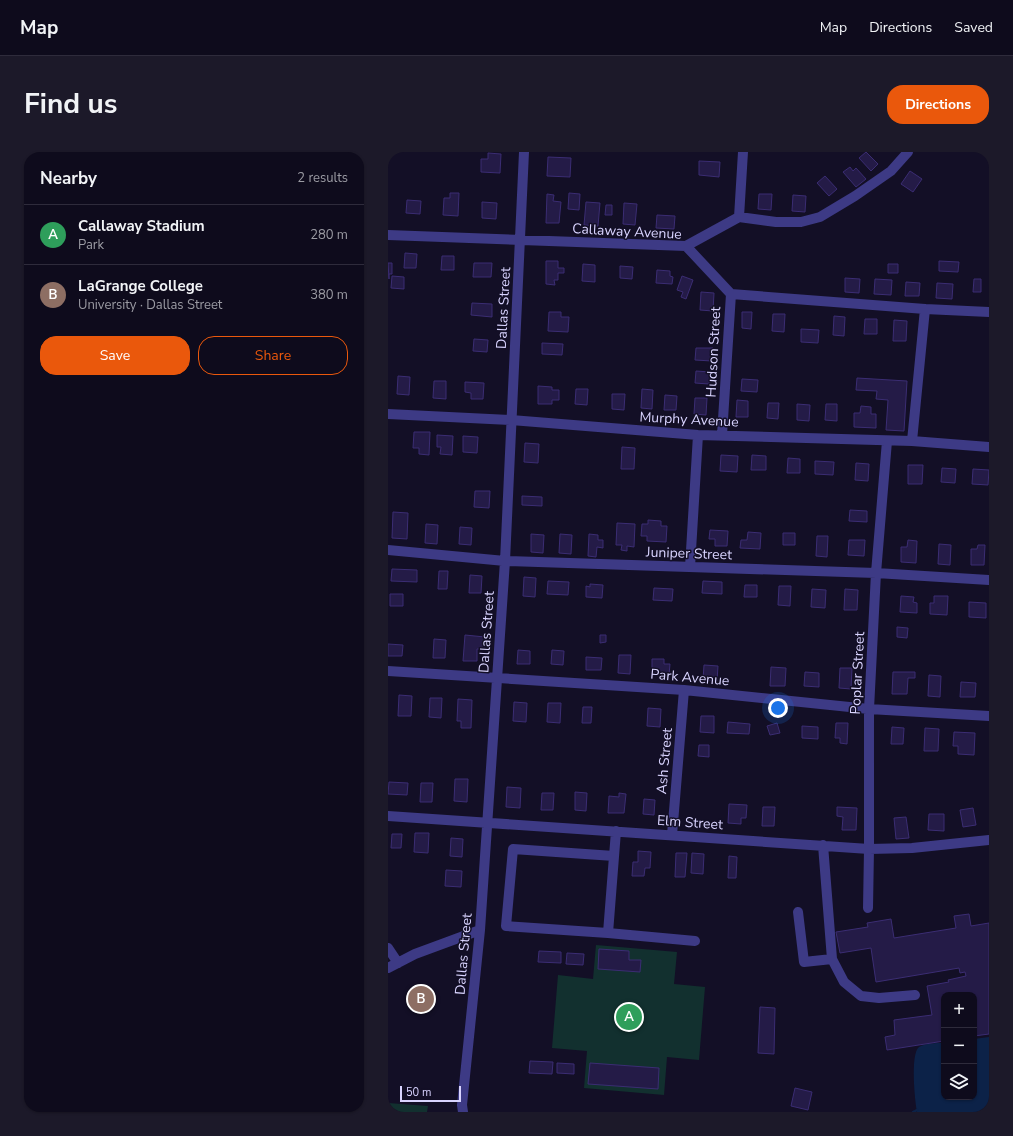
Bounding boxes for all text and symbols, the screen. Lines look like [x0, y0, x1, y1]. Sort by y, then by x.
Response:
text: Map [20, 15, 58, 41]
text: Map [820, 18, 847, 37]
text: Directions [869, 18, 932, 37]
text: Saved [954, 18, 993, 37]
text: Find us [24, 85, 118, 123]
button: Directions [887, 85, 989, 124]
text: Nearby [40, 167, 97, 190]
text: 2 results [297, 169, 348, 187]
text: Callaway Stadium [78, 216, 205, 236]
street label: Callaway Avenue [572, 219, 682, 244]
text: A [48, 226, 58, 244]
text: 280 m [310, 226, 348, 244]
text: Park [78, 236, 104, 254]
street label: Dallas Street [492, 266, 515, 349]
text: LaGrange College [78, 276, 203, 296]
text: B [49, 286, 57, 304]
text: 380 m [310, 286, 348, 304]
text: University · Dallas Street [78, 296, 222, 314]
street label: Hudson Street [702, 306, 725, 398]
button: Save [40, 336, 190, 375]
button: Share [198, 336, 348, 375]
street label: Murphy Avenue [639, 407, 739, 432]
street label: Juniper Street [645, 542, 732, 564]
street label: Dallas Street [474, 590, 499, 674]
street label: Poplar Street [846, 631, 869, 715]
street label: Park Avenue [650, 665, 730, 690]
your location [768, 698, 788, 718]
street label: Ash Street [652, 727, 677, 795]
street label: Elm Street [656, 811, 724, 834]
street label: Dallas Street [450, 912, 477, 996]
pin: B [408, 984, 434, 1014]
map controls [941, 992, 977, 1100]
button: + [941, 992, 977, 1028]
pin: A [616, 1002, 642, 1032]
button: − [941, 1028, 977, 1064]
button: layers [941, 1064, 977, 1100]
scale bar [400, 1084, 461, 1103]
text: 50 m [406, 1085, 431, 1100]

